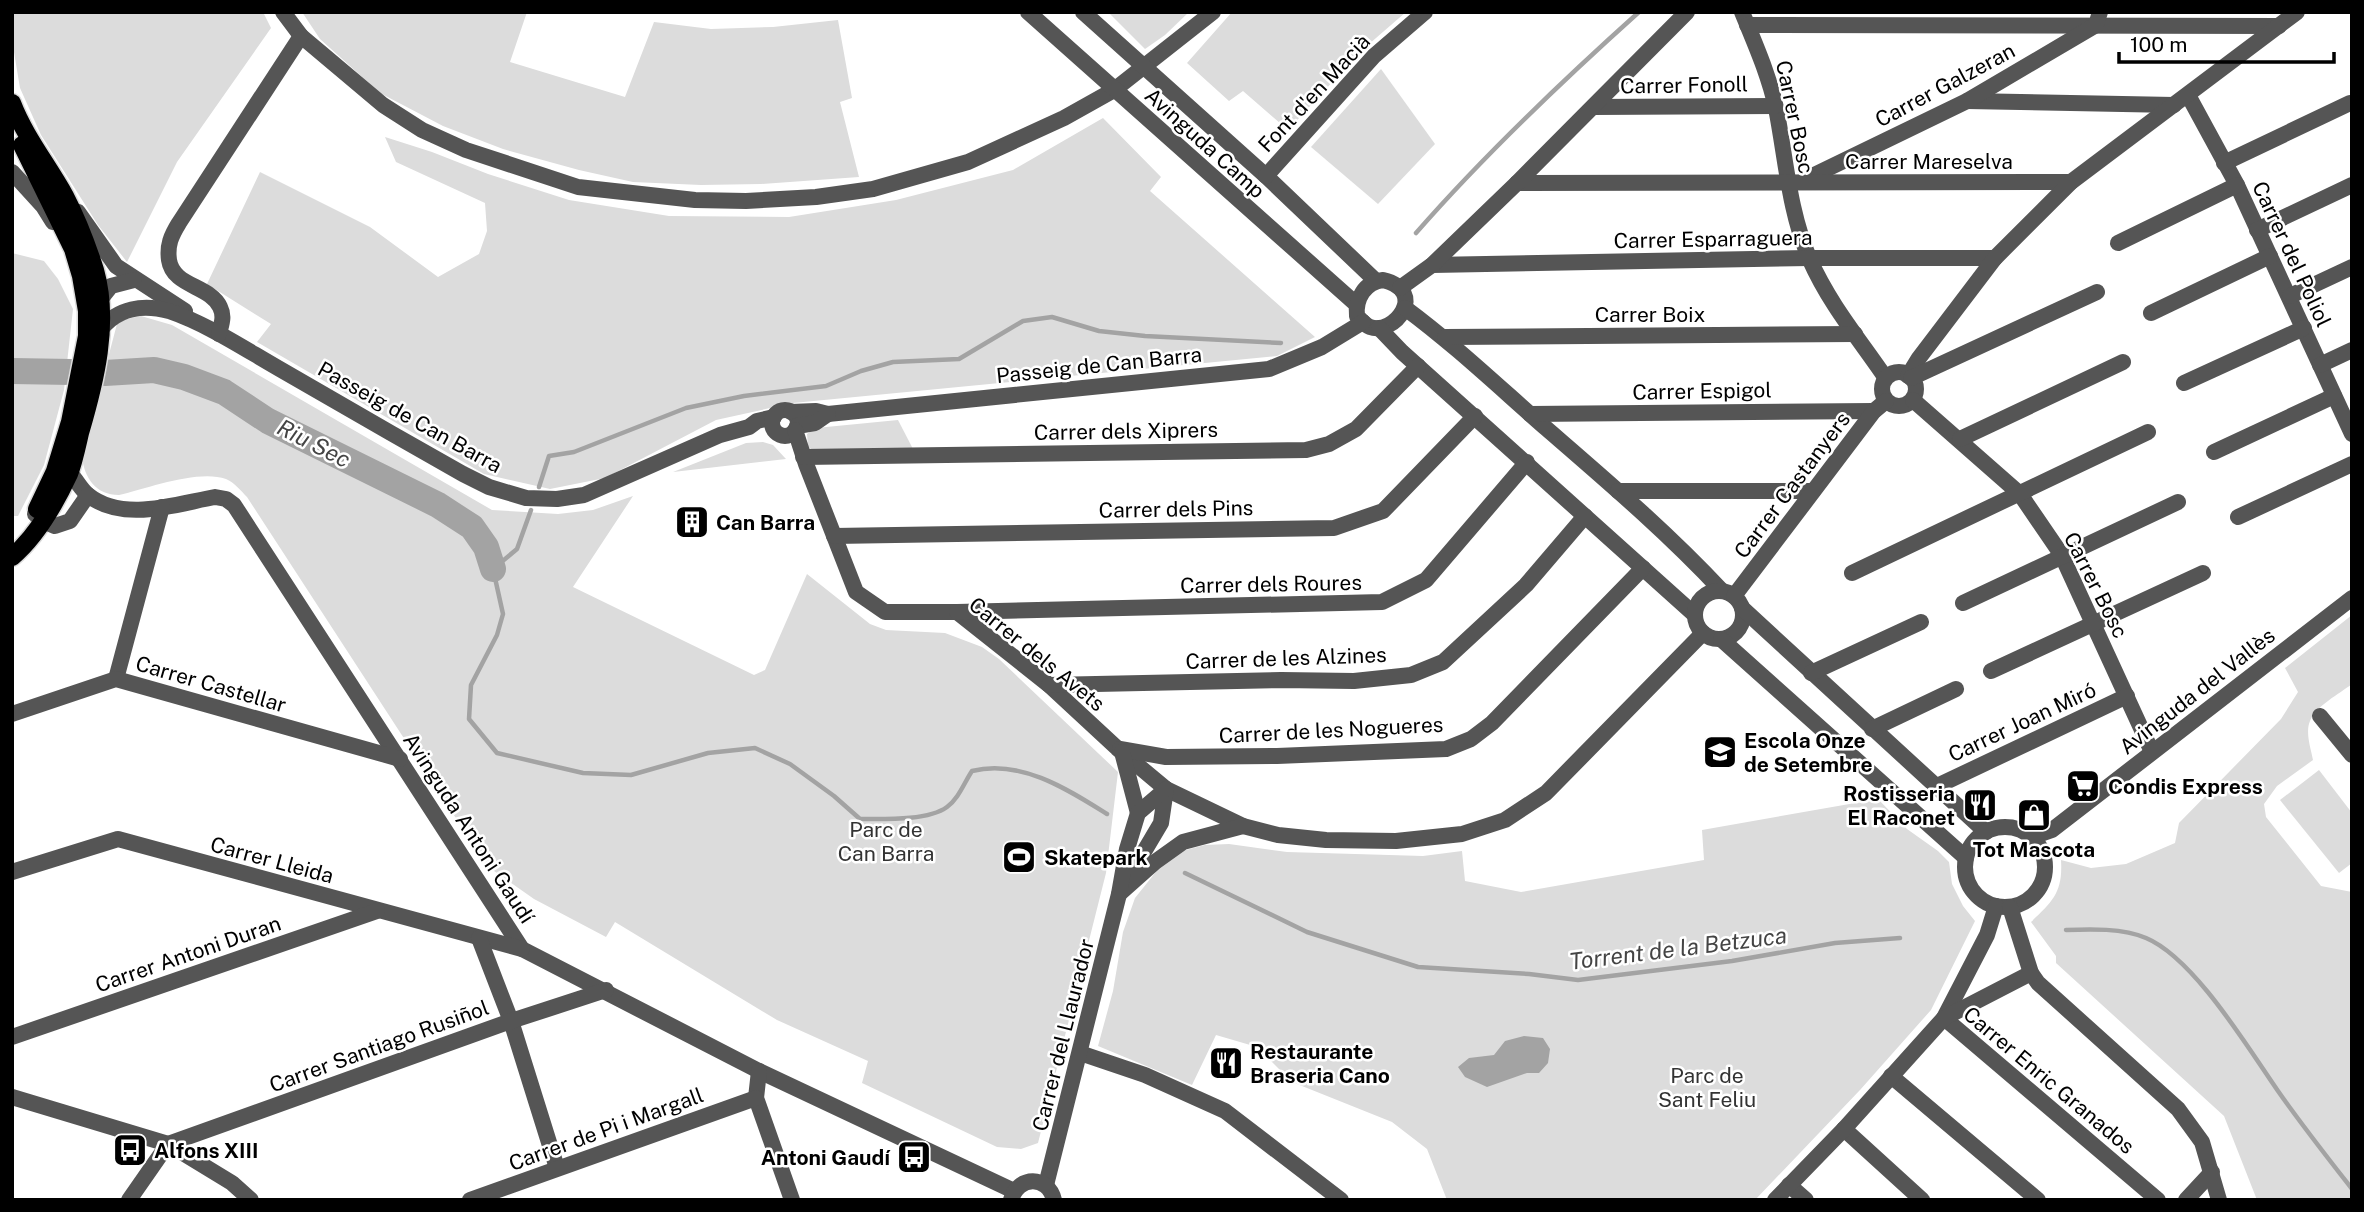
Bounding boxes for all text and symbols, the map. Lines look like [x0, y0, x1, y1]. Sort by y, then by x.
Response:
scale bar [2119, 21, 2334, 65]
street label: Font d'en Macià [1253, 29, 1375, 157]
text: 100 m [2130, 32, 2187, 57]
street label: Carrer Galzeran [1871, 38, 2019, 132]
street label: Carrer Bosc [1771, 58, 1819, 176]
street label: Carrer Fonoll [1620, 71, 1748, 99]
street label: Avinguda Camp [1140, 83, 1270, 203]
street label: Carrer Mareselva [1845, 149, 2013, 174]
street label: Carrer del Poliol [2247, 177, 2337, 331]
street label: Carrer Esparraguera [1613, 225, 1813, 253]
street label: Carrer Boix [1595, 302, 1705, 327]
street label: Passeig de Can Barra [995, 342, 1203, 388]
street label: Passeig de Can Barra [314, 356, 506, 478]
street label: Carrer Espigol [1632, 377, 1772, 405]
street label: Carrer Castanyers [1729, 407, 1855, 563]
water label: Riu Sec [273, 413, 355, 473]
street label: Carrer dels Xiprers [1034, 417, 1218, 445]
street label: Carrer dels Pins [1098, 495, 1254, 523]
building icon: Can Barra [673, 503, 711, 541]
place label: Can Barra [716, 510, 815, 535]
street label: Carrer Bosc [2059, 528, 2133, 642]
street label: Carrer dels Roures [1180, 570, 1362, 598]
street label: Carrer dels Avets [964, 592, 1110, 716]
street label: Avinguda del Vallès [2114, 623, 2280, 759]
street label: Carrer de les Alzines [1185, 642, 1387, 674]
street label: Carrer Castellar [133, 651, 289, 717]
street label: Carrer Joan Miró [1944, 677, 2100, 767]
street label: Carrer de les Nogueres [1218, 712, 1444, 748]
street label: Avinguda Antoni Gaudí [398, 728, 540, 928]
place label: Escola Onze de Setembre [1744, 728, 1873, 777]
school or university icon: Escola Onze de Setembre [1701, 733, 1739, 771]
supermarket icon: Condis Express [2064, 767, 2102, 805]
place label: Condis Express [2108, 774, 2263, 799]
place label: Rostisseria El Raconet [1843, 781, 1955, 830]
restaurant icon: Rostisseria El Raconet [1961, 786, 1999, 824]
shop icon: Tot Mascota [2015, 796, 2053, 834]
park label: Parc de Can Barra [838, 817, 934, 866]
street label: Carrer Lleida [208, 832, 336, 888]
place label: Tot Mascota [1973, 837, 2095, 862]
sports icon: Skatepark [1000, 838, 1038, 876]
place label: Skatepark [1044, 845, 1148, 870]
street label: Carrer Antoni Duran [92, 911, 284, 997]
water label: Torrent de la Betzuca [1568, 921, 1788, 975]
street label: Carrer del Llaurador [1027, 936, 1099, 1134]
street label: Carrer Santiago Rusiñol [266, 995, 492, 1097]
street label: Carrer Enric Granados [1958, 1001, 2140, 1159]
place label: Restaurante Braseria Cano [1250, 1039, 1390, 1088]
restaurant icon: Restaurante Braseria Cano [1207, 1044, 1245, 1082]
park label: Parc de Sant Feliu [1658, 1063, 1756, 1112]
street label: Carrer de Pi i Margall [505, 1082, 707, 1176]
bus stop icon: Alfons XIII [111, 1131, 149, 1169]
place label: Alfons XIII [154, 1138, 259, 1163]
bus stop icon: Antoni Gaudí [895, 1138, 933, 1176]
place label: Antoni Gaudí [761, 1145, 891, 1170]

